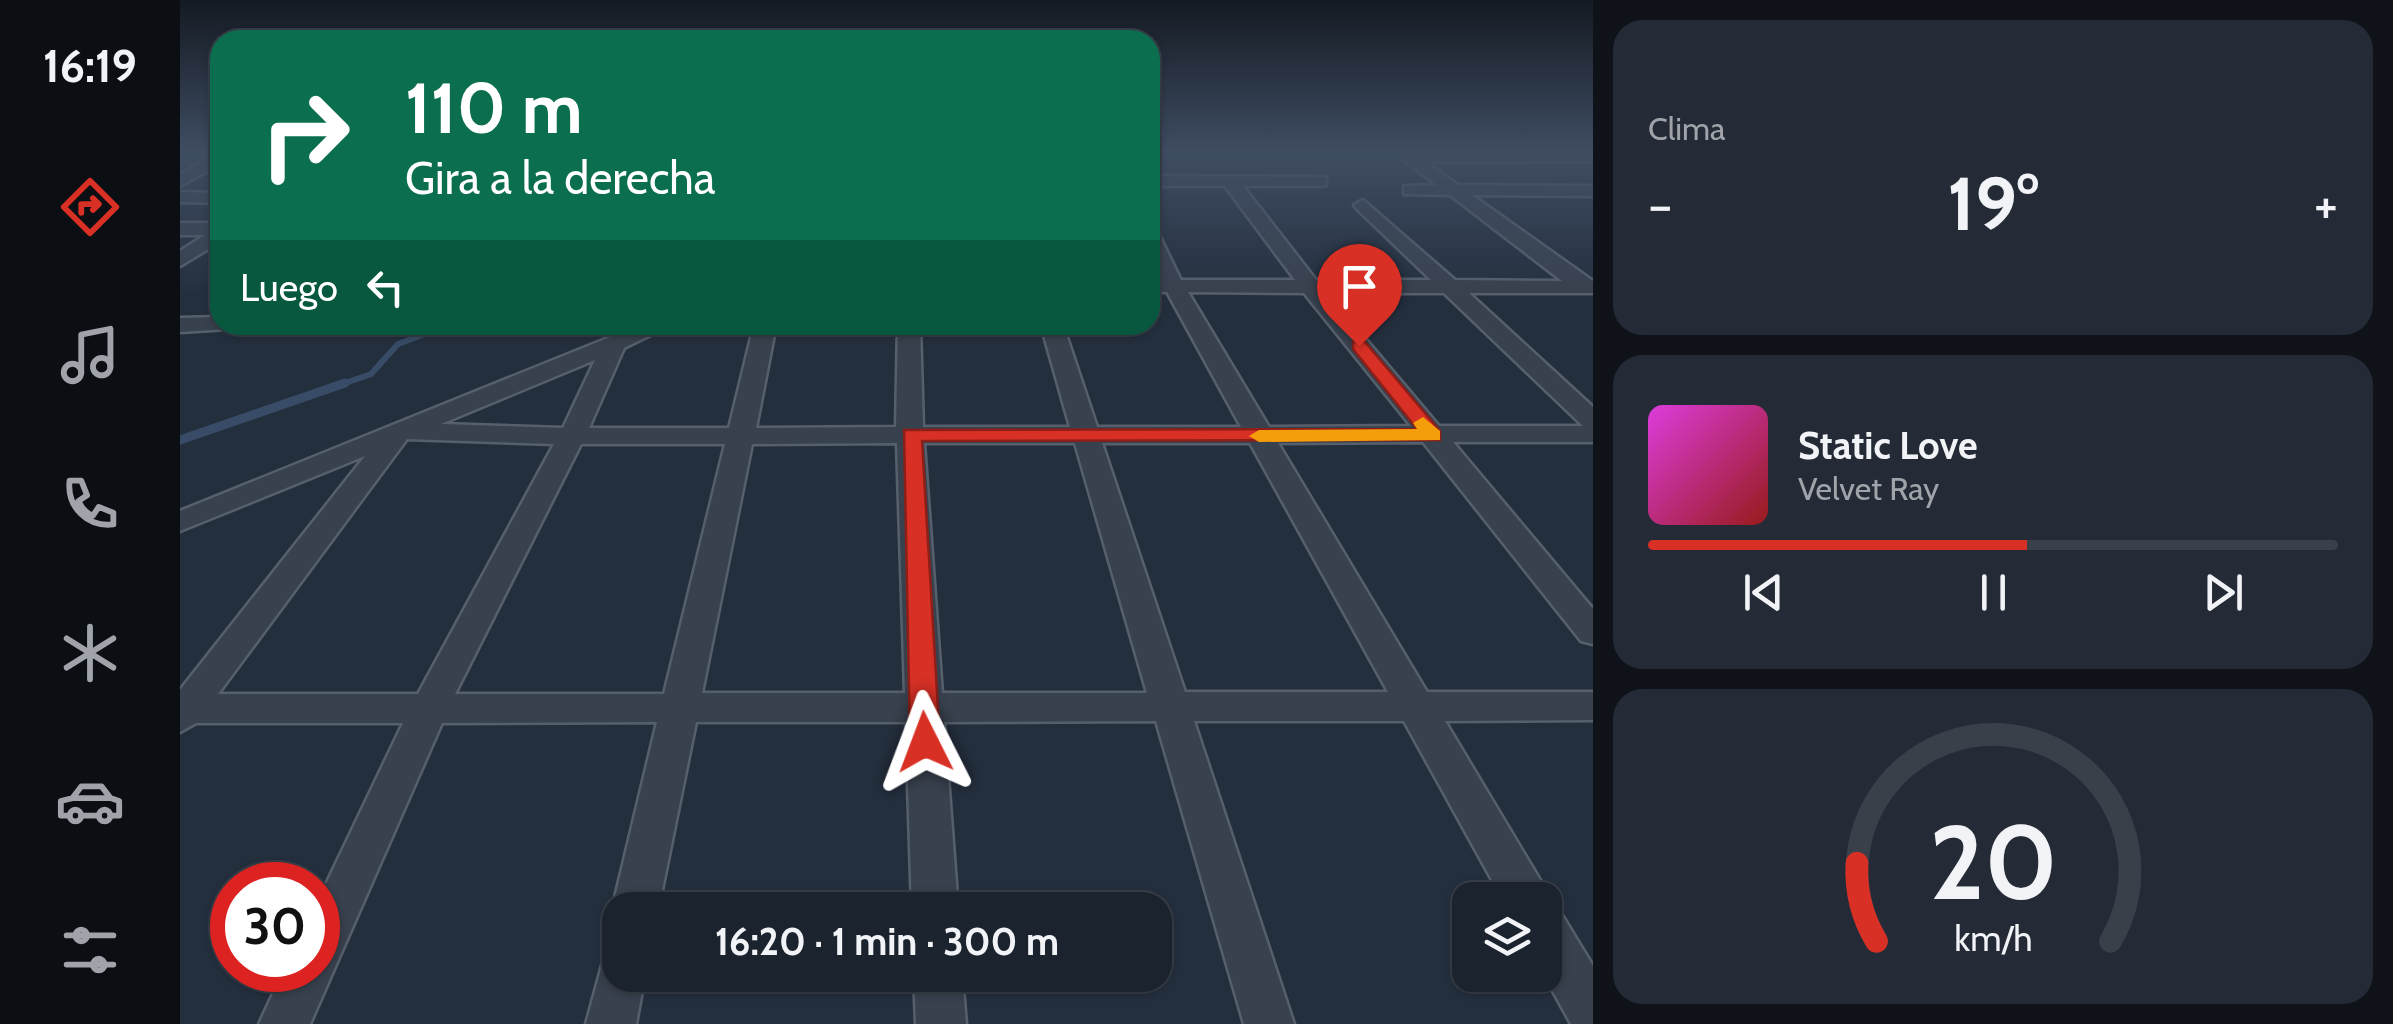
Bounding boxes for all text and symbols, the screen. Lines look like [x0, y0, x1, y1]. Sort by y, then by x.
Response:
text: 16:19 [43, 39, 137, 93]
text: 110 m [405, 65, 583, 151]
icon: right [240, 70, 370, 200]
text: Clima [1648, 109, 1725, 148]
text: Gira a la derecha [405, 151, 715, 205]
text: 19° [1947, 158, 2039, 249]
text: − [1648, 171, 1672, 238]
text: + [2314, 171, 2338, 238]
icon: directions [55, 172, 125, 242]
pin [1317, 244, 1402, 347]
icon: arrive [1332, 259, 1387, 314]
icon: left [358, 260, 413, 315]
text: Luego [240, 264, 338, 311]
icon: music [55, 320, 125, 390]
text: Static Love [1798, 422, 1977, 469]
icon: phone [55, 469, 125, 539]
text: Velvet Ray [1798, 469, 1939, 508]
icon: previous [1736, 565, 1791, 620]
icon: pause [1966, 565, 2021, 620]
icon: next [2196, 565, 2251, 620]
icon: climate [55, 618, 125, 688]
position arrow [873, 690, 977, 794]
icon: car [55, 766, 125, 836]
text: 20 [1929, 799, 2057, 925]
speed limit sign: 30 [210, 862, 340, 992]
map controls [1452, 882, 1562, 992]
button: layers [1452, 882, 1562, 992]
icon: filters [55, 915, 125, 985]
text: km/h [1954, 917, 2032, 960]
text: 16:20 · 1 min · 300 m [715, 918, 1059, 965]

